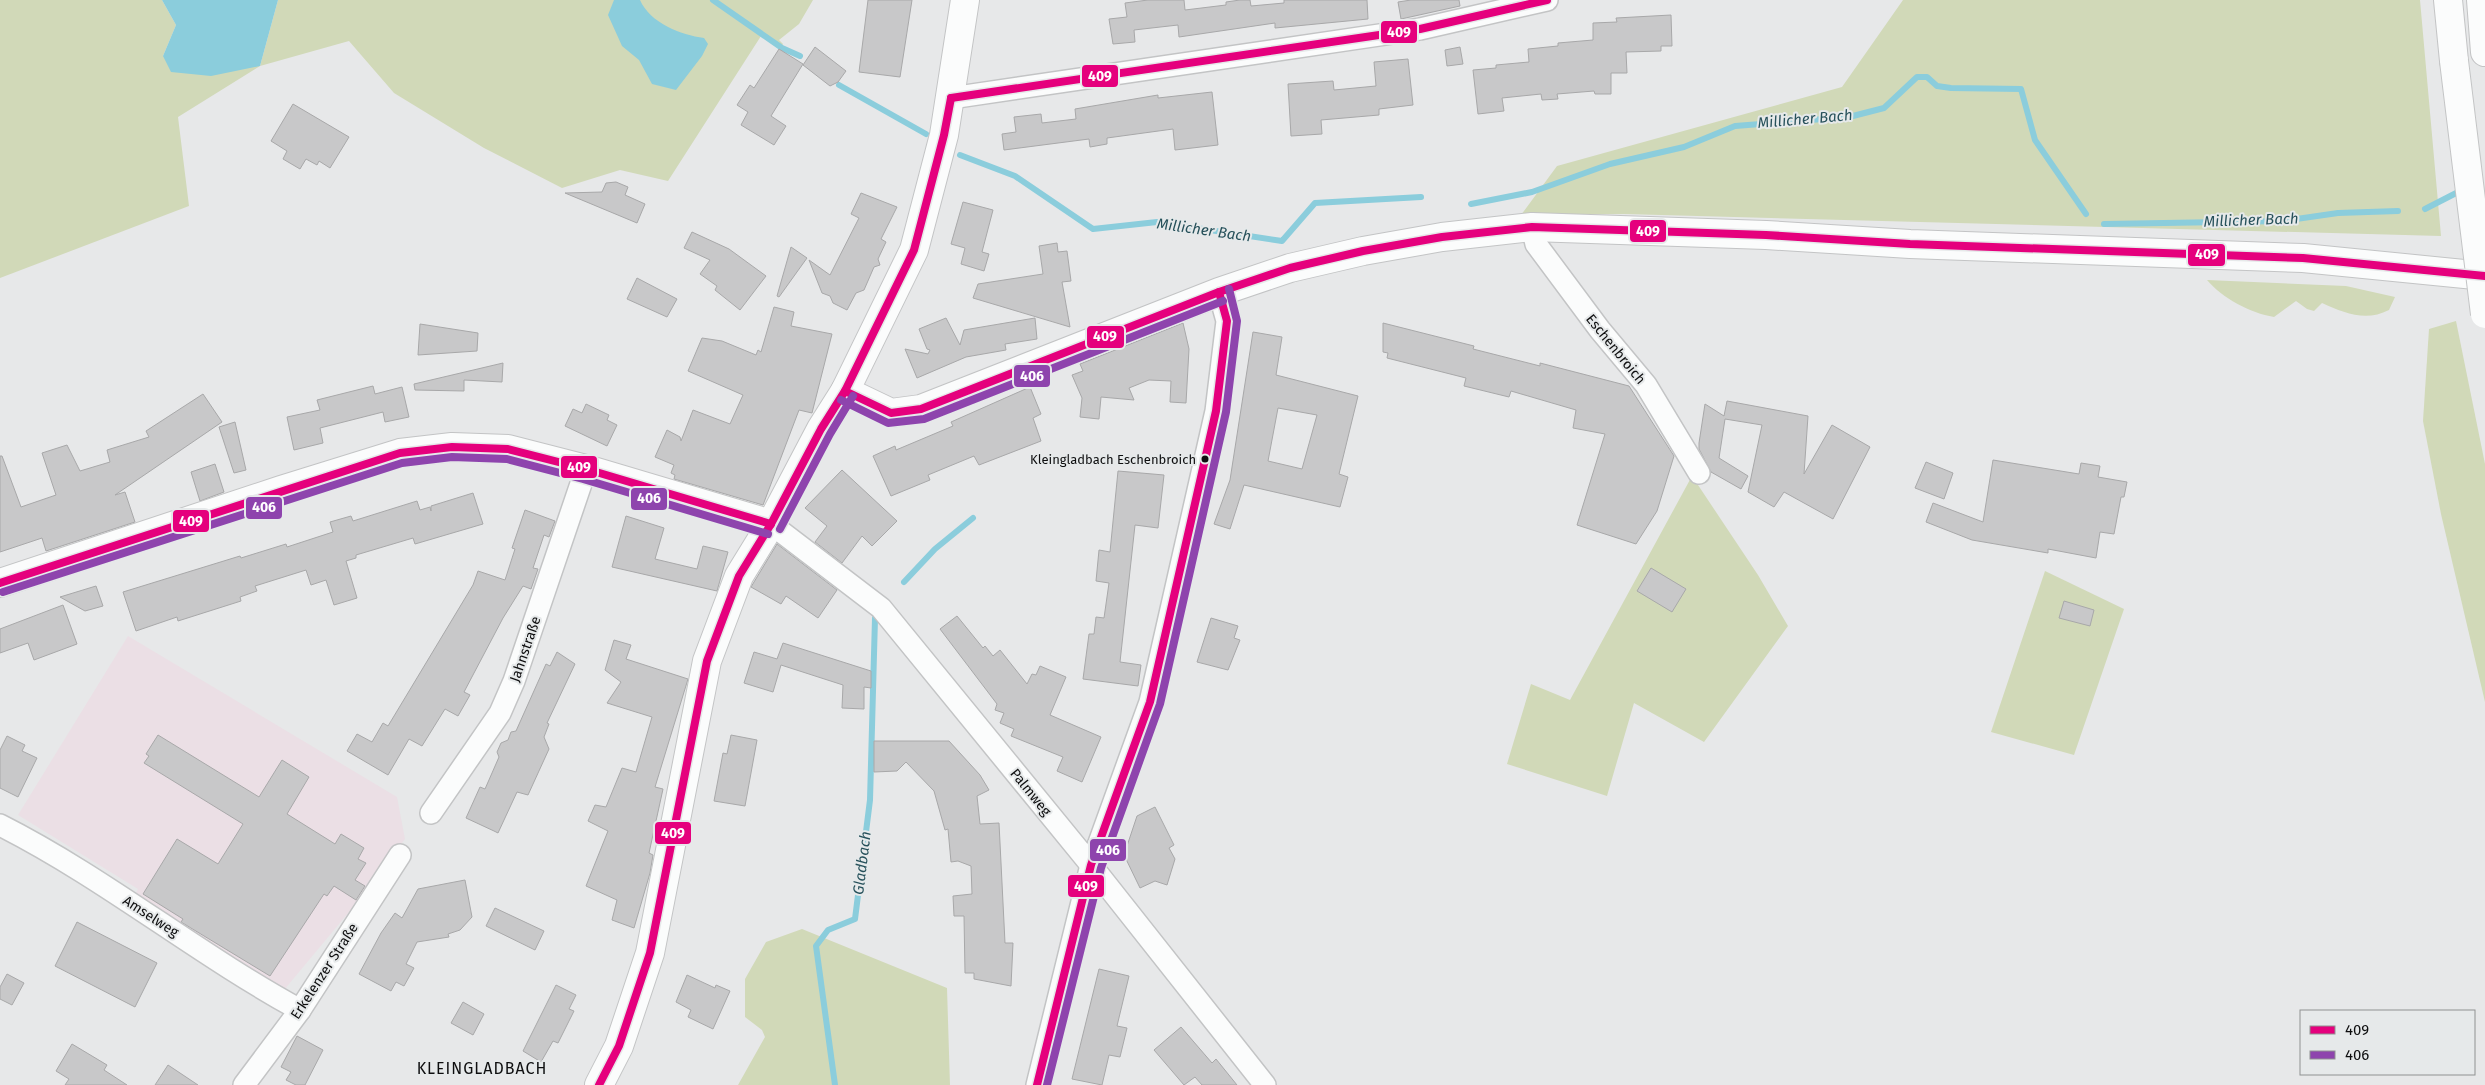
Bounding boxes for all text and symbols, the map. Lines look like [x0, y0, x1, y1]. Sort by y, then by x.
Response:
line badge: 409 [1380, 20, 1418, 44]
text: 409 [1387, 24, 1411, 41]
line badge: 409 [1081, 64, 1119, 88]
text: 409 [1088, 68, 1112, 85]
water label: Millicher Bach [1757, 106, 1853, 132]
water label: Millicher Bach [2203, 209, 2299, 231]
water label: Millicher Bach [1156, 214, 1252, 246]
line badge: 409 [1629, 219, 1667, 243]
text: 409 [1636, 223, 1660, 240]
line badge: 409 [2187, 243, 2226, 267]
text: 409 [2195, 246, 2219, 263]
street label: Eschenbroich [1582, 311, 1649, 388]
line badge: 409 [1086, 325, 1125, 349]
text: 409 [1093, 328, 1117, 345]
line badge: 406 [1013, 364, 1051, 388]
text: 406 [1020, 368, 1044, 385]
place label: Kleingladbach Eschenbroich [1030, 452, 1196, 467]
marker: Kleingladbach Eschenbroich [1200, 454, 1210, 464]
line badge: 409 [560, 455, 598, 479]
text: 409 [567, 459, 591, 476]
line badge: 406 [630, 487, 668, 511]
text: 406 [637, 490, 661, 507]
line badge: 406 [245, 496, 283, 520]
text: 406 [252, 499, 276, 516]
line badge: 409 [172, 509, 210, 533]
text: 409 [179, 513, 203, 530]
street label: Jahnstraße [506, 614, 545, 684]
street label: Palmweg [1006, 765, 1055, 820]
line badge: 409 [654, 821, 692, 845]
text: 409 [661, 825, 685, 842]
water label: Gladbach [849, 830, 875, 896]
line badge: 406 [1089, 838, 1127, 862]
text: 406 [1096, 842, 1120, 859]
line badge: 409 [1067, 874, 1105, 898]
text: 409 [1074, 878, 1098, 895]
street label: Amselweg [120, 892, 182, 941]
street label: Erkelenzer Straße [287, 920, 362, 1023]
legend [2300, 1010, 2475, 1075]
text: 409 [2345, 1021, 2369, 1039]
text: 406 [2345, 1046, 2369, 1064]
district label: KLEINGLADBACH [417, 1059, 547, 1078]

